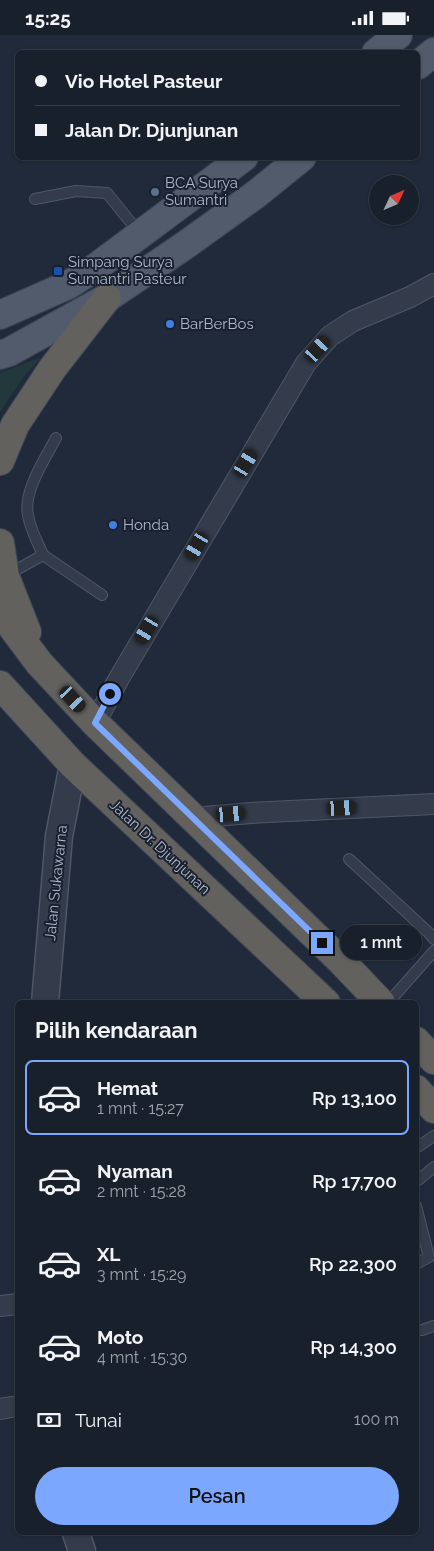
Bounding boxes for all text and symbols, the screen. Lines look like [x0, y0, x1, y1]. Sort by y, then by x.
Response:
text: 15:25 [25, 7, 71, 29]
text: Vio Hotel Pasteur [65, 70, 222, 92]
text: Jalan Dr. Djunjunan [65, 119, 238, 141]
place label: BCA Surya Sumantri [165, 174, 238, 209]
north arrow [369, 175, 419, 225]
map controls [369, 175, 419, 225]
marker: BCA Surya Sumantri [149, 186, 161, 198]
place label: Simpang Surya Sumantri Pasteur [68, 253, 187, 288]
marker: Simpang Surya Sumantri Pasteur [52, 265, 64, 277]
place label: BarBerBos [180, 315, 254, 333]
marker: BarBerBos [164, 318, 176, 330]
car [302, 333, 333, 365]
car [231, 446, 260, 480]
place label: Honda [123, 516, 169, 534]
marker: Honda [107, 519, 119, 531]
car [182, 529, 211, 563]
car [132, 613, 161, 647]
car [57, 683, 88, 715]
route start [99, 683, 121, 705]
street label: Jalan Dr. Djunjunan [106, 796, 214, 898]
car [326, 800, 357, 816]
car [215, 805, 246, 823]
street label: Jalan Sukawarna [41, 824, 71, 942]
callout: 1 mnt [340, 925, 422, 961]
route end [311, 932, 333, 954]
text: 1 mnt [360, 933, 402, 952]
text: Pilih kendaraan [35, 1017, 197, 1043]
icon: car [37, 1075, 82, 1120]
text: Hemat [97, 1077, 158, 1099]
text: Rp 13,100 [312, 1087, 397, 1109]
text: 1 mnt · 15:27 [97, 1099, 184, 1118]
icon: car [37, 1158, 82, 1203]
text: Nyaman [97, 1160, 173, 1182]
text: Rp 17,700 [312, 1170, 397, 1192]
text: 2 mnt · 15:28 [97, 1182, 186, 1201]
icon: car [37, 1241, 82, 1286]
text: XL [97, 1243, 120, 1265]
text: Rp 22,300 [309, 1253, 397, 1275]
text: 3 mnt · 15:29 [97, 1265, 186, 1284]
icon: car [37, 1324, 82, 1369]
text: Moto [97, 1326, 143, 1348]
text: Rp 14,300 [310, 1336, 397, 1358]
text: 4 mnt · 15:30 [97, 1348, 187, 1367]
icon: cash [35, 1406, 63, 1434]
text: Tunai [75, 1409, 122, 1431]
text: 100 m [354, 1410, 399, 1429]
button: Pesan [35, 1467, 399, 1525]

